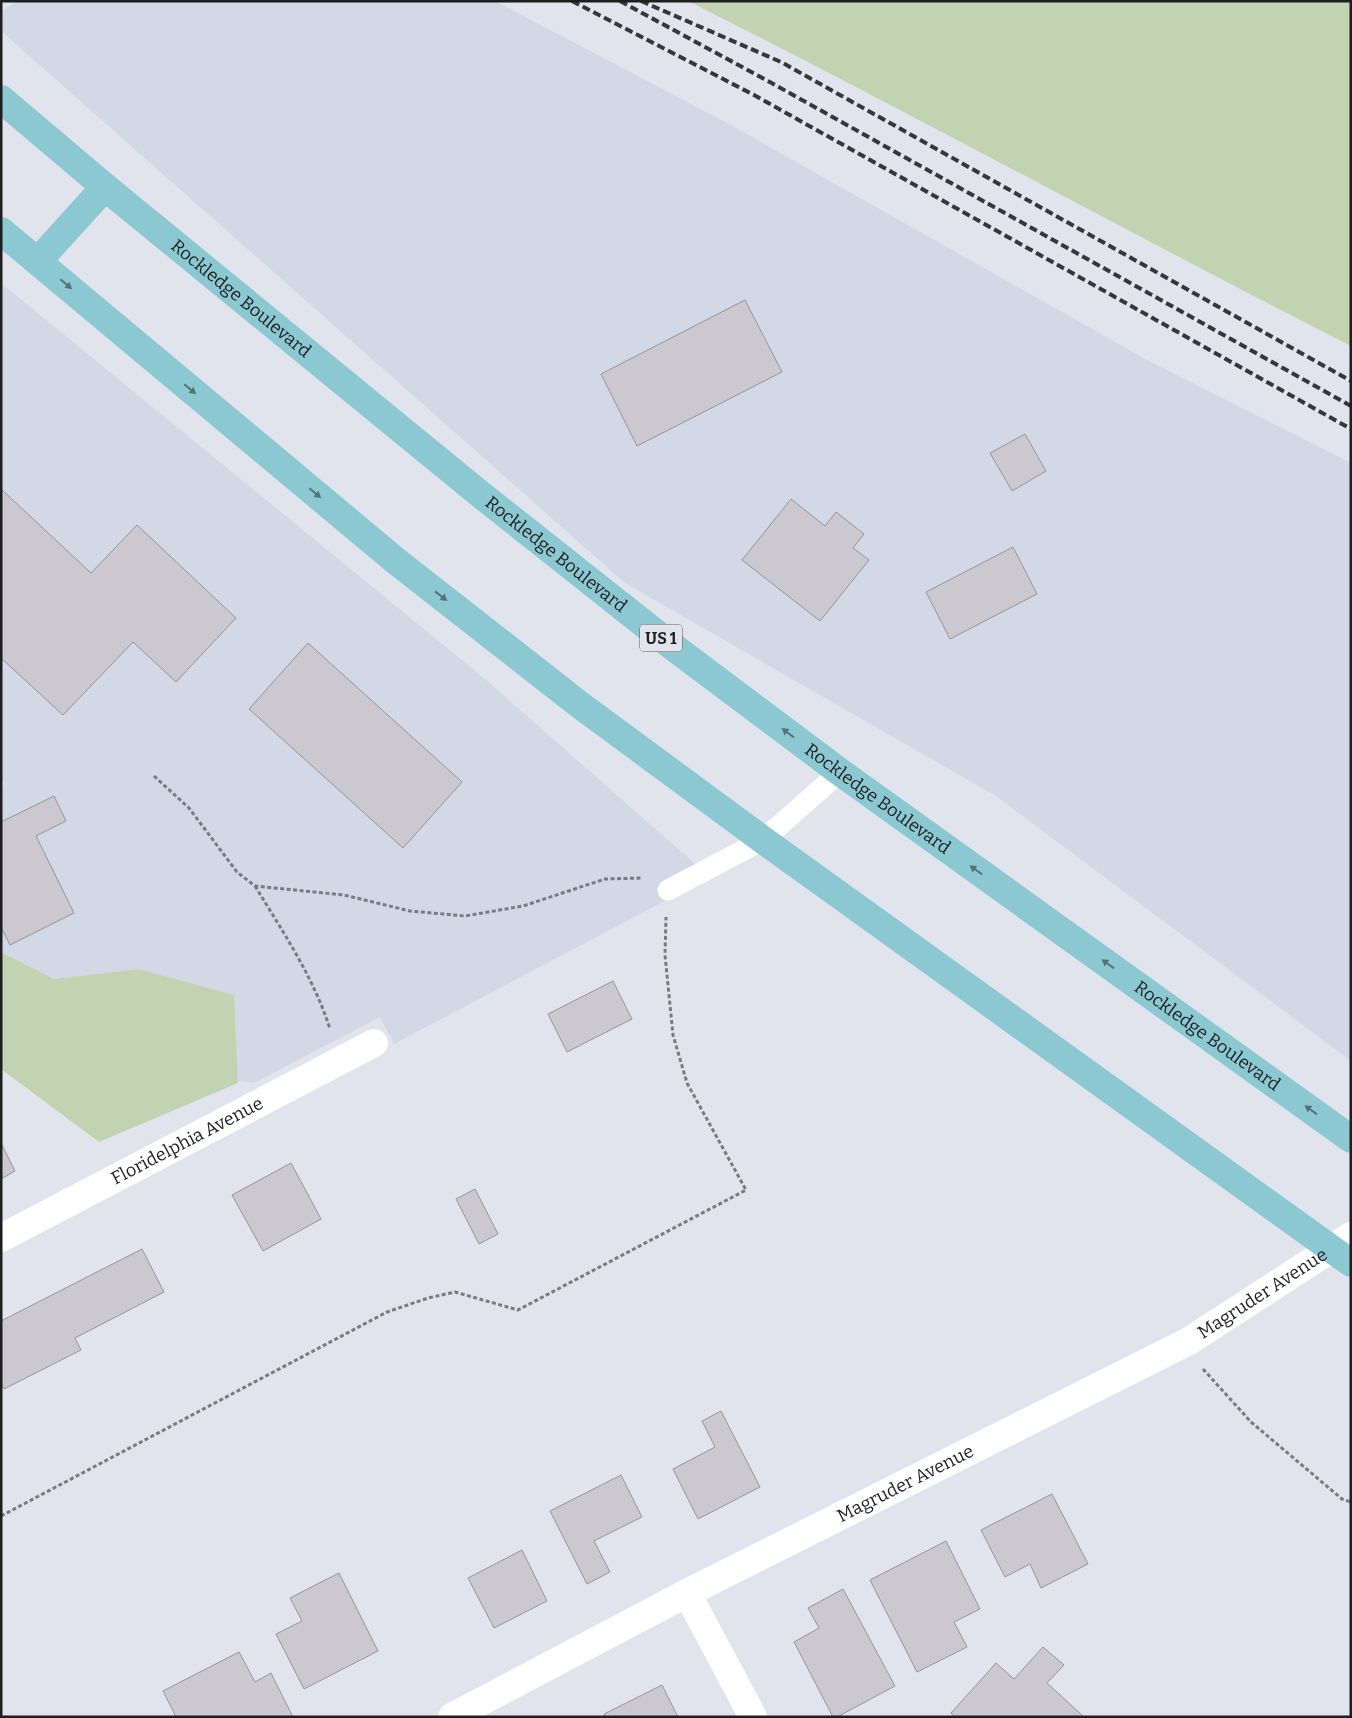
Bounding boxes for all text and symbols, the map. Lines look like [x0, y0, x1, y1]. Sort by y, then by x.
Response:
street label: Rockledge Boulevard [167, 235, 316, 362]
one-way arrow [59, 279, 72, 290]
one-way arrow [183, 383, 196, 394]
one-way arrow [308, 487, 320, 499]
street label: Rockledge Boulevard [481, 491, 632, 617]
one-way arrow [434, 590, 447, 601]
road number: US 1 [640, 624, 682, 651]
one-way arrow [781, 728, 795, 738]
street label: Rockledge Boulevard [801, 739, 955, 859]
one-way arrow [969, 865, 983, 875]
one-way arrow [1101, 959, 1115, 969]
street label: Rockledge Boulevard [1130, 976, 1285, 1096]
street label: Floridelphia Avenue [107, 1092, 267, 1189]
one-way arrow [1304, 1105, 1318, 1115]
street label: Magruder Avenue [1194, 1243, 1331, 1343]
street label: Magruder Avenue [833, 1440, 977, 1527]

